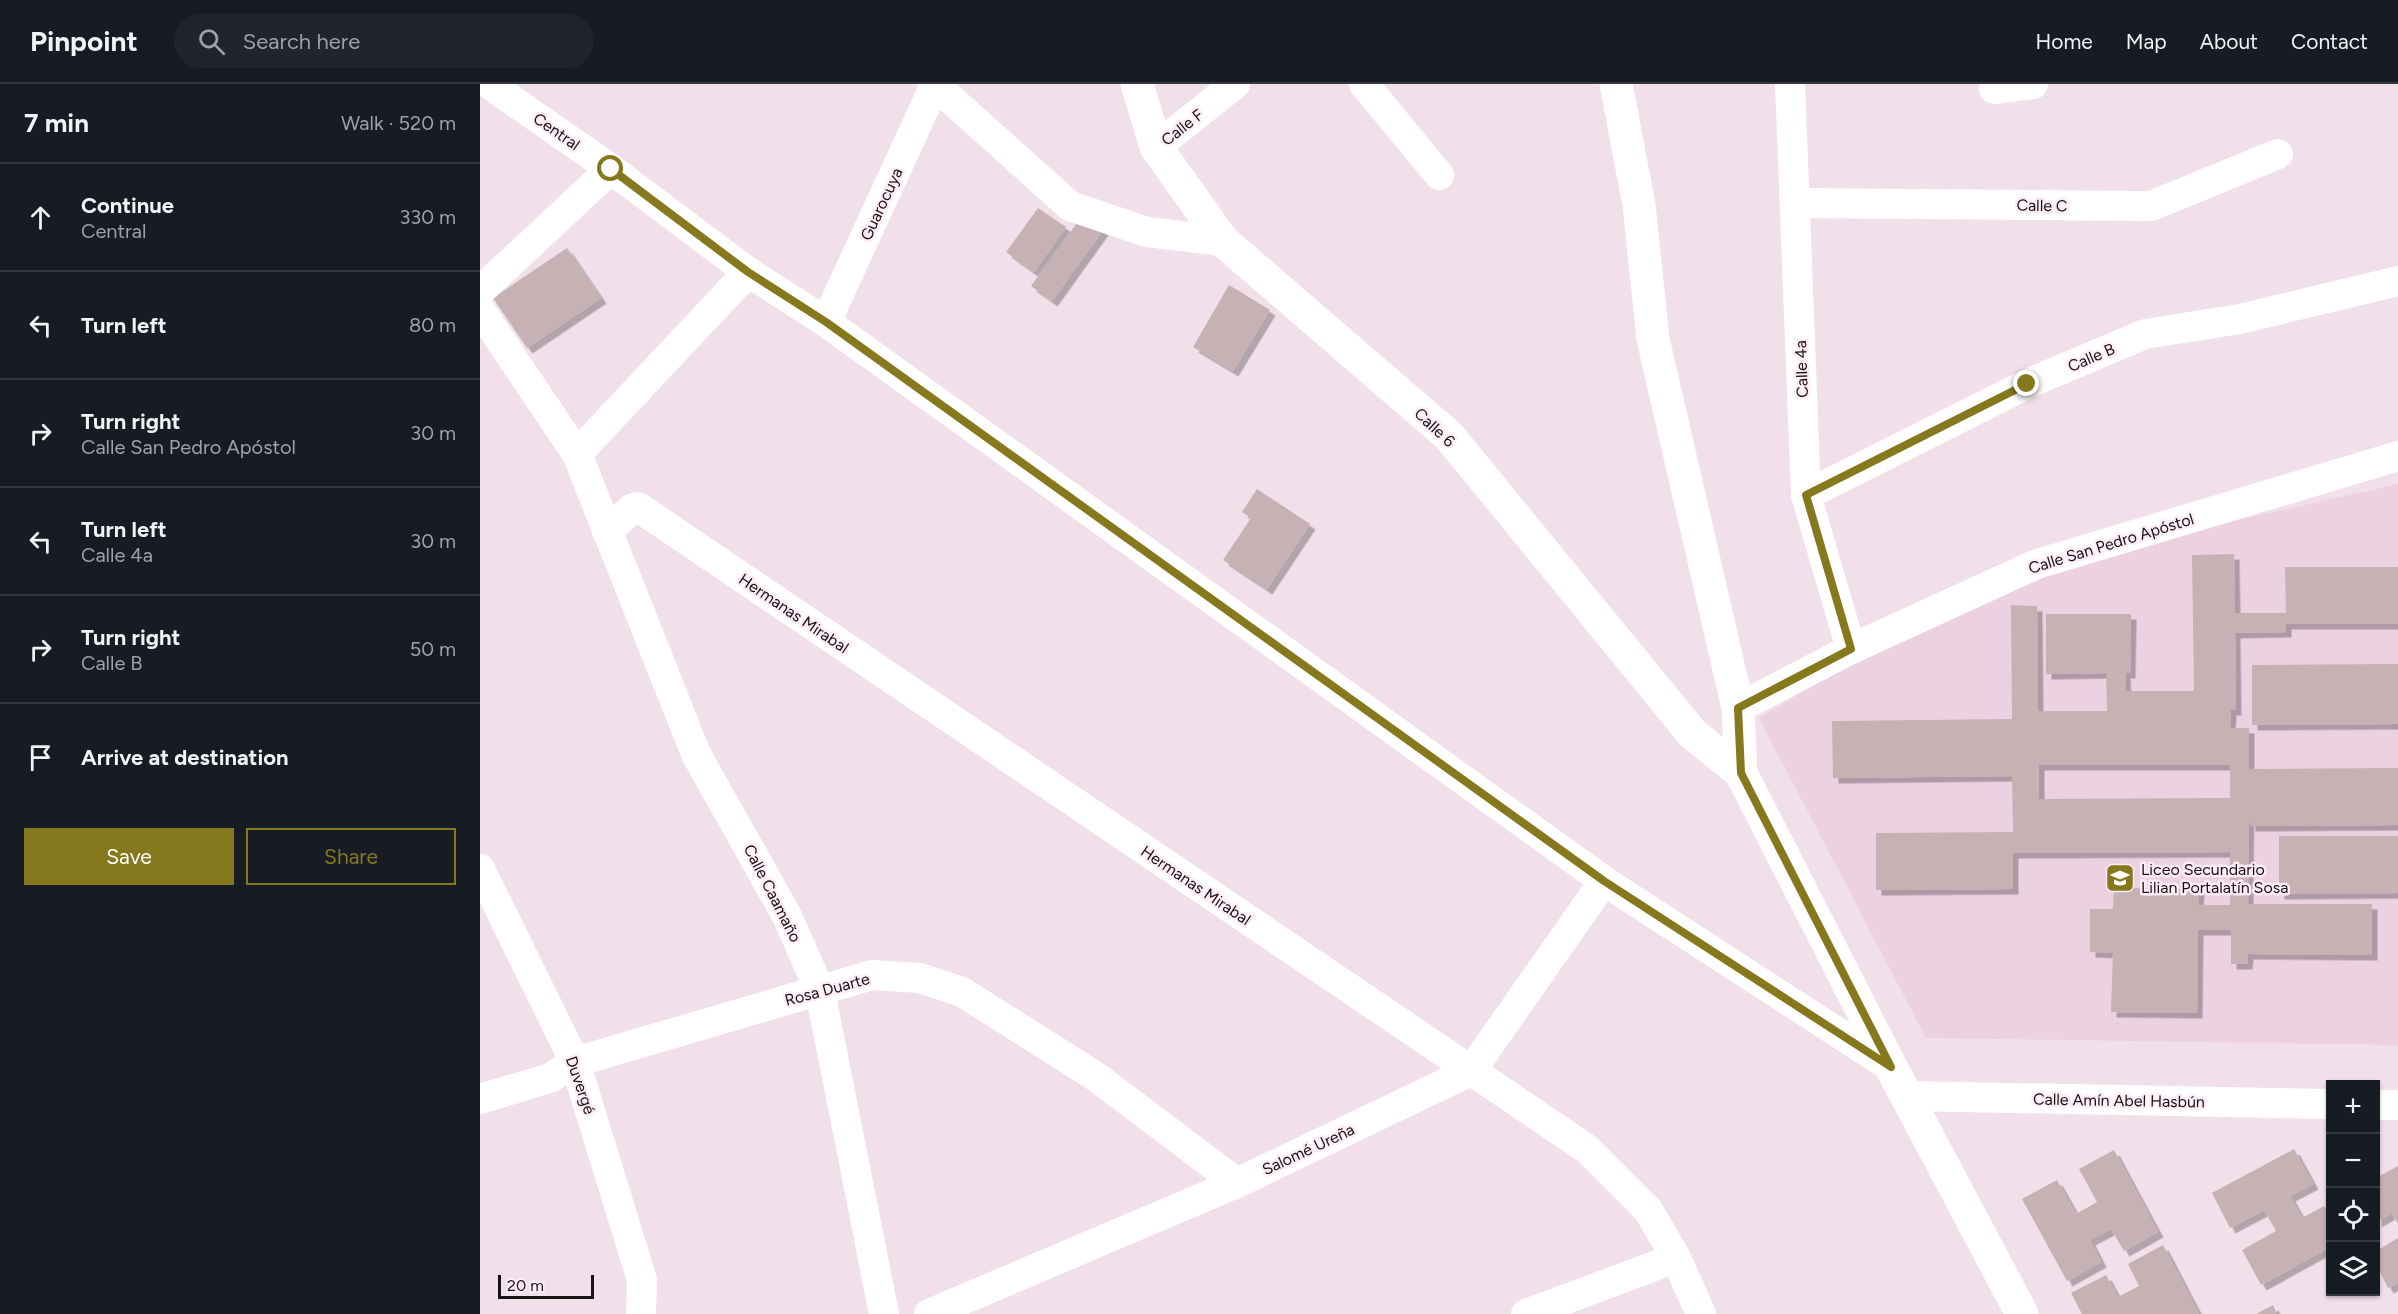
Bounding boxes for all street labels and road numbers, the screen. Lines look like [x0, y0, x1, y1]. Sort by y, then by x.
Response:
street label: Calle F [1157, 105, 1207, 150]
street label: Central [530, 109, 584, 154]
street label: Guarocuya [856, 165, 907, 244]
street label: Calle C [2016, 196, 2068, 215]
street label: Calle B [2065, 339, 2118, 376]
street label: Calle 4a [1791, 340, 1812, 398]
street label: Calle 6 [1410, 404, 1459, 451]
street label: Calle San Pedro Apóstol [2026, 509, 2196, 578]
street label: Hermanas Mirabal [735, 570, 852, 657]
street label: Calle Caamaño [740, 841, 805, 945]
street label: Hermanas Mirabal [1137, 842, 1254, 929]
street label: Rosa Duarte [783, 969, 872, 1010]
street label: Duvergé [562, 1054, 599, 1117]
street label: Calle Amín Abel Hasbún [2033, 1090, 2205, 1111]
street label: Salomé Ureña [1259, 1120, 1357, 1179]

